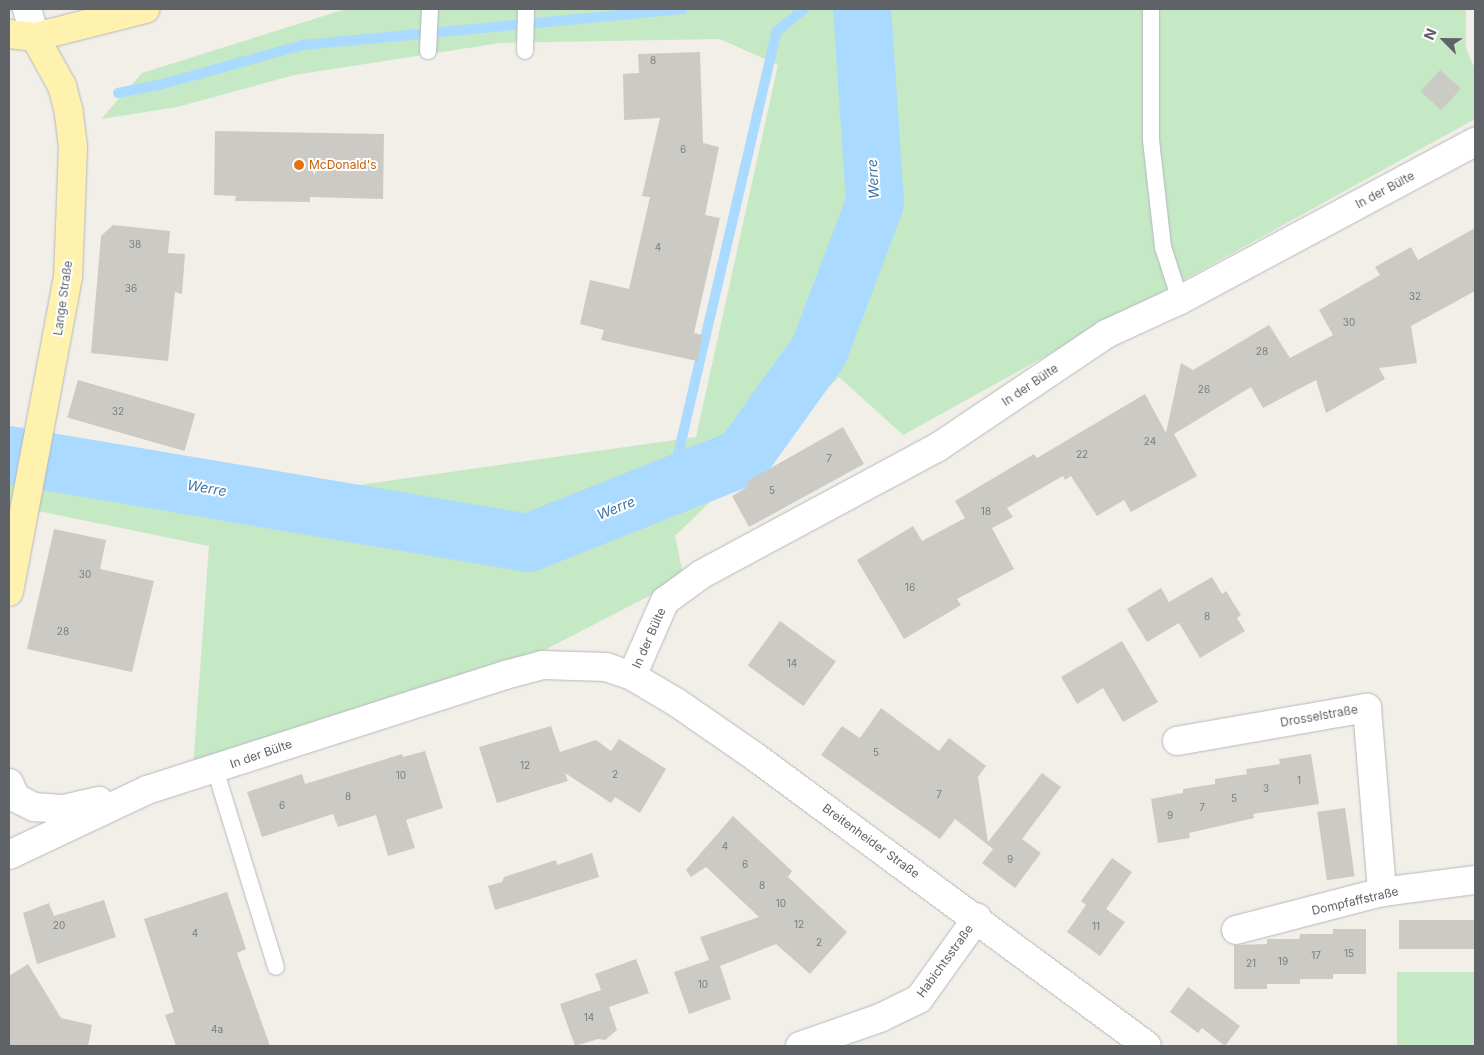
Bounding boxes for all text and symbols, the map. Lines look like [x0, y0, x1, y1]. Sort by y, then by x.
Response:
north arrow [1419, 15, 1469, 65]
text: N [1420, 26, 1440, 42]
house number: 8 [650, 55, 656, 67]
house number: 6 [680, 144, 686, 156]
place label: McDonald's [309, 158, 377, 172]
marker: McDonald's [293, 159, 305, 171]
water label: Werre [864, 159, 882, 199]
street label: In der Bülte [1353, 168, 1417, 212]
house number: 38 [129, 239, 141, 251]
house number: 4 [655, 242, 661, 254]
street label: Lange Straße [51, 260, 75, 336]
house number: 36 [125, 283, 137, 295]
house number: 32 [1409, 291, 1421, 303]
house number: 30 [1343, 317, 1355, 329]
house number: 28 [1256, 346, 1268, 358]
street label: In der Bülte [999, 361, 1061, 409]
house number: 26 [1198, 384, 1210, 396]
house number: 32 [112, 406, 124, 418]
house number: 24 [1144, 436, 1156, 448]
house number: 22 [1076, 449, 1088, 461]
house number: 7 [826, 453, 832, 465]
water label: Werre [186, 476, 228, 500]
house number: 5 [769, 485, 775, 497]
water label: Werre [594, 493, 638, 523]
house number: 18 [981, 506, 991, 518]
house number: 30 [79, 569, 91, 581]
house number: 16 [905, 582, 915, 594]
street label: In der Bülte [629, 605, 669, 671]
house number: 8 [1204, 611, 1210, 623]
house number: 28 [57, 626, 69, 638]
house number: 14 [787, 658, 797, 670]
street label: Drosselstraße [1279, 702, 1359, 730]
street label: In der Bülte [228, 737, 294, 771]
house number: 5 [873, 747, 879, 759]
house number: 12 [520, 760, 530, 772]
house number: 2 [612, 769, 618, 781]
house number: 10 [396, 770, 406, 782]
house number: 1 [1297, 775, 1301, 787]
house number: 3 [1263, 783, 1269, 795]
house number: 7 [936, 789, 942, 801]
house number: 8 [345, 791, 351, 803]
house number: 5 [1231, 793, 1237, 805]
house number: 6 [279, 800, 285, 812]
street label: Breitenheider Straße [820, 801, 922, 881]
house number: 7 [1199, 802, 1205, 814]
house number: 9 [1167, 810, 1173, 822]
house number: 4 [722, 841, 728, 853]
house number: 9 [1007, 854, 1013, 866]
house number: 6 [742, 859, 748, 871]
house number: 8 [759, 880, 765, 892]
street label: Dompfaffstraße [1310, 884, 1400, 918]
house number: 10 [776, 898, 786, 910]
house number: 12 [794, 919, 804, 931]
house number: 20 [53, 920, 65, 932]
house number: 11 [1092, 921, 1100, 933]
street label: Habichtsstraße [914, 922, 976, 1000]
house number: 4 [192, 928, 198, 940]
house number: 2 [816, 937, 822, 949]
house number: 15 [1344, 948, 1354, 960]
house number: 17 [1311, 950, 1321, 962]
house number: 19 [1278, 956, 1288, 968]
house number: 21 [1246, 958, 1256, 970]
house number: 10 [698, 979, 708, 991]
house number: 14 [584, 1012, 594, 1024]
house number: 4a [211, 1024, 223, 1036]

